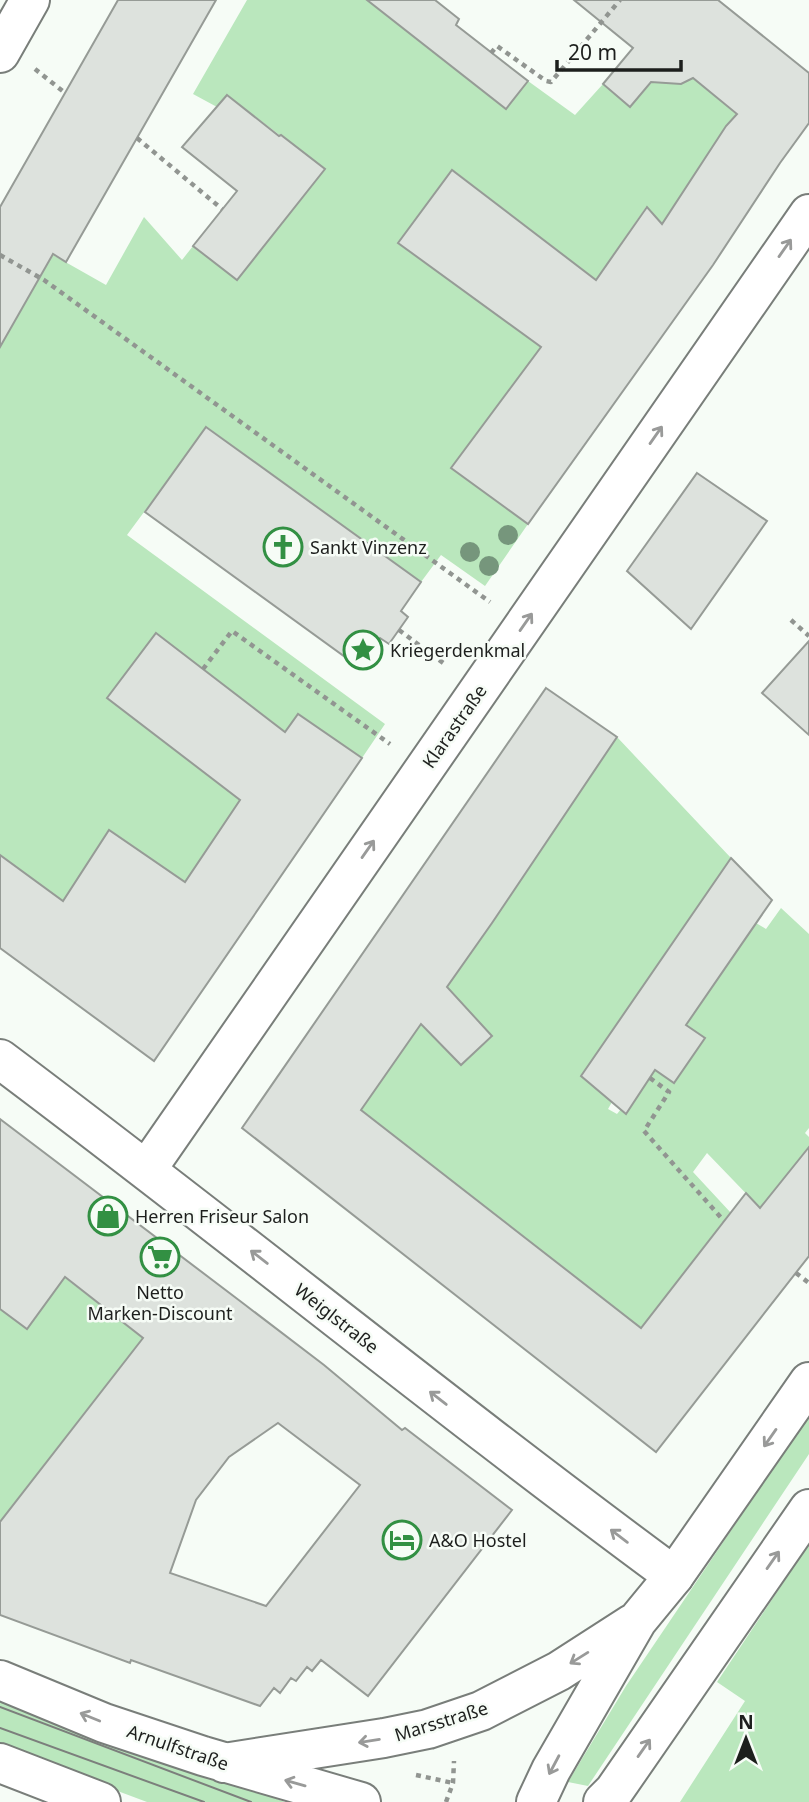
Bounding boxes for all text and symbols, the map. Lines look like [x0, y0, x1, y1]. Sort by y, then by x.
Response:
scale bar [557, 28, 681, 72]
text: 20 m [568, 38, 617, 66]
one-way arrow [778, 239, 792, 258]
one-way arrow [649, 426, 663, 445]
church icon: Sankt Vinzenz [262, 526, 304, 568]
place label: Sankt Vinzenz [310, 535, 427, 559]
one-way arrow [519, 613, 533, 632]
place icon: Kriegerdenkmal [342, 629, 384, 671]
place label: Kriegerdenkmal [390, 638, 525, 662]
street label: Klarastraße [416, 679, 492, 773]
one-way arrow [361, 840, 376, 859]
shop icon: Herren Friseur Salon [87, 1195, 129, 1237]
place label: Herren Friseur Salon [135, 1204, 309, 1228]
supermarket icon: Netto Marken-Discount [139, 1236, 181, 1278]
one-way arrow [251, 1250, 269, 1265]
street label: Weiglstraße [290, 1278, 384, 1358]
place label: Netto Marken-Discount [87, 1280, 233, 1325]
one-way arrow [430, 1390, 448, 1405]
one-way arrow [763, 1428, 777, 1447]
hotel icon: A&O Hostel [381, 1519, 423, 1561]
place label: A&O Hostel [429, 1528, 527, 1552]
one-way arrow [610, 1528, 629, 1543]
one-way arrow [766, 1551, 780, 1571]
one-way arrow [570, 1651, 590, 1665]
street label: Marsstraße [391, 1695, 491, 1747]
north arrow [711, 1704, 781, 1774]
one-way arrow [80, 1709, 102, 1722]
text: N [738, 1709, 754, 1735]
street label: Arnulfstraße [124, 1718, 232, 1776]
one-way arrow [358, 1735, 381, 1748]
one-way arrow [637, 1738, 651, 1758]
one-way arrow [547, 1755, 561, 1775]
one-way arrow [284, 1776, 306, 1789]

